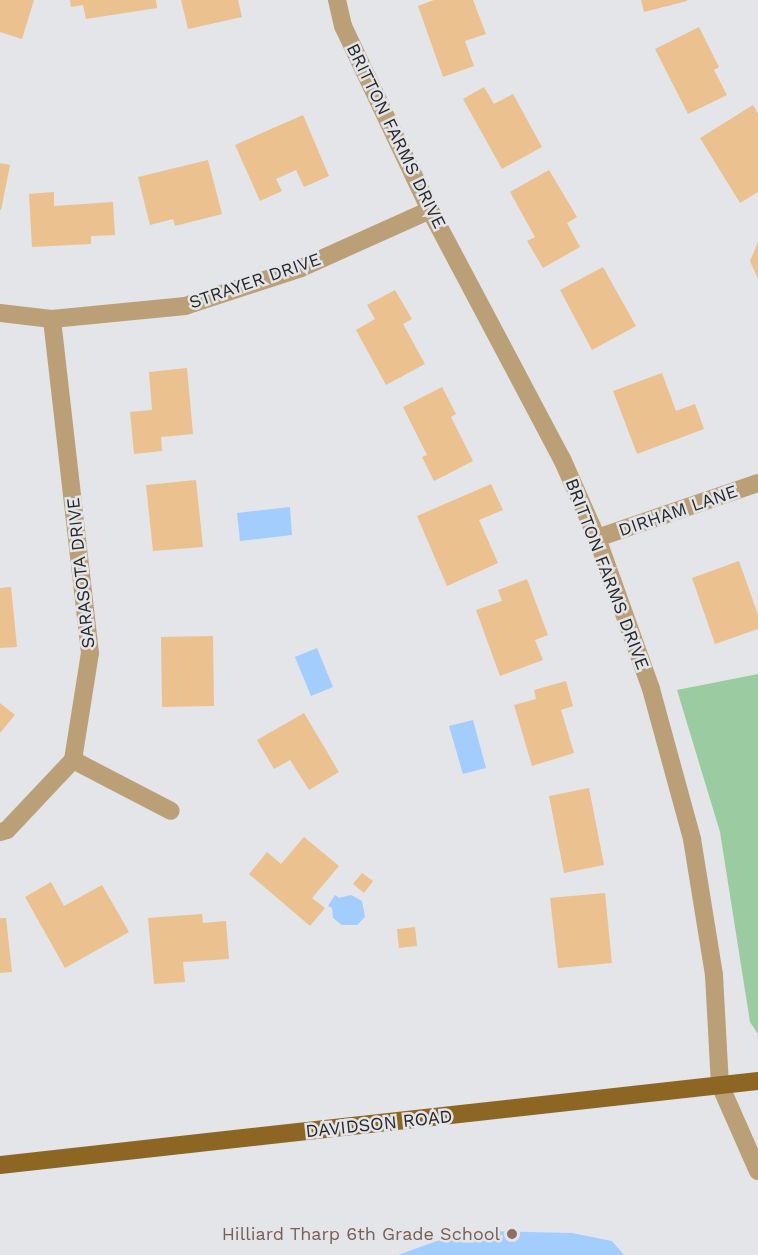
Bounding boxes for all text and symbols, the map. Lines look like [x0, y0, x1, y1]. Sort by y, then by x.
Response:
street label: BRITTON FARMS DRIVE [342, 40, 450, 232]
street label: STRAYER DRIVE [186, 248, 324, 314]
street label: BRITTON FARMS DRIVE [560, 475, 654, 673]
street label: DIRHAM LANE [616, 481, 740, 541]
street label: SARASOTA DRIVE [62, 496, 100, 650]
street label: DAVIDSON ROAD [305, 1106, 453, 1142]
place label: Hilliard Tharp 6th Grade School [221, 1223, 500, 1245]
marker: Hilliard Tharp 6th Grade School [505, 1227, 519, 1241]

